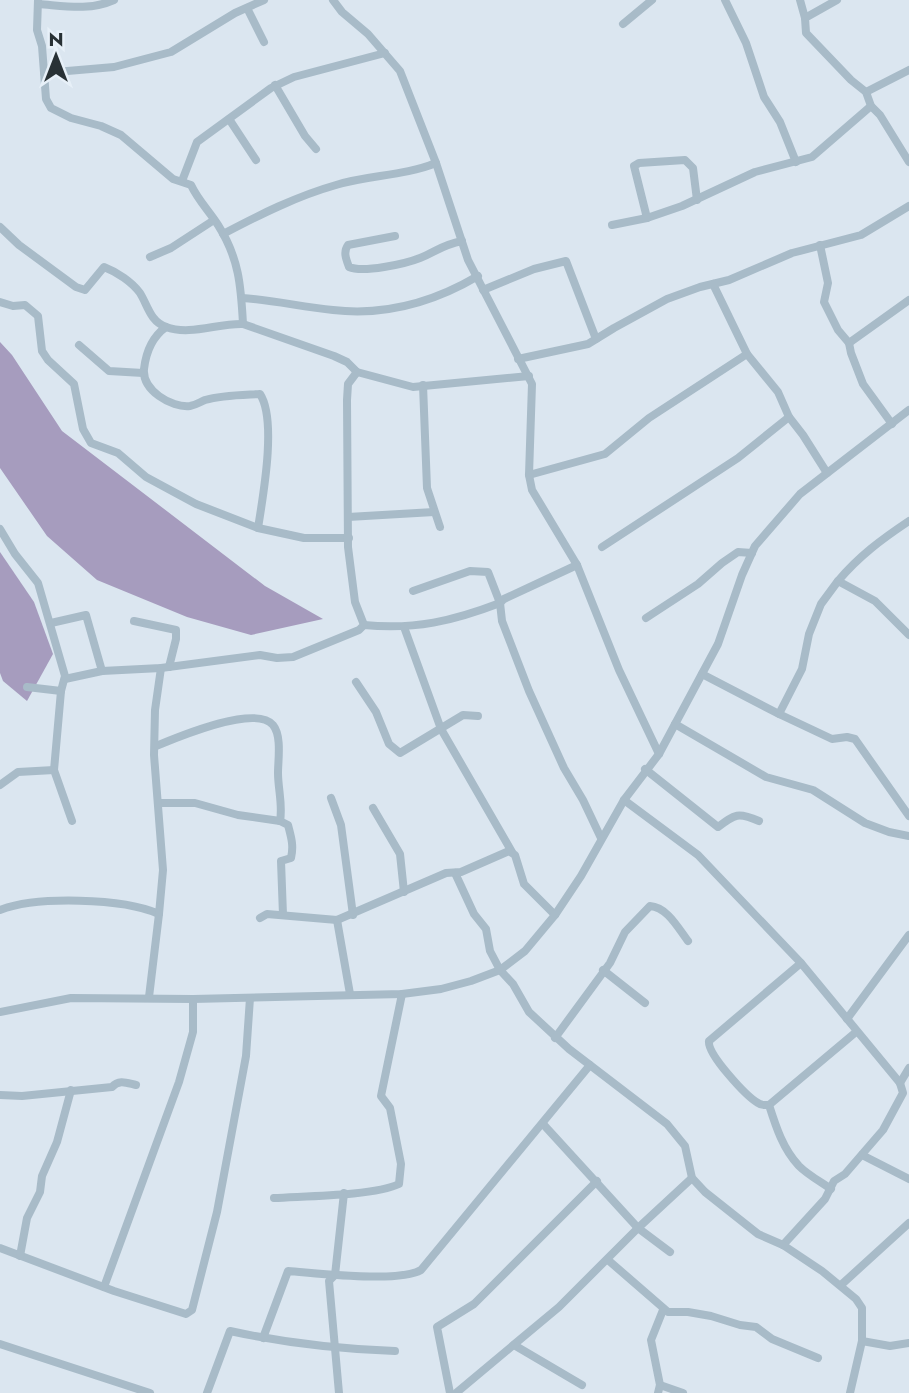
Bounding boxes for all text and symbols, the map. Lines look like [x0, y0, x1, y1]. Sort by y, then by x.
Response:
north arrow [21, 21, 91, 91]
text: N [48, 26, 64, 53]

